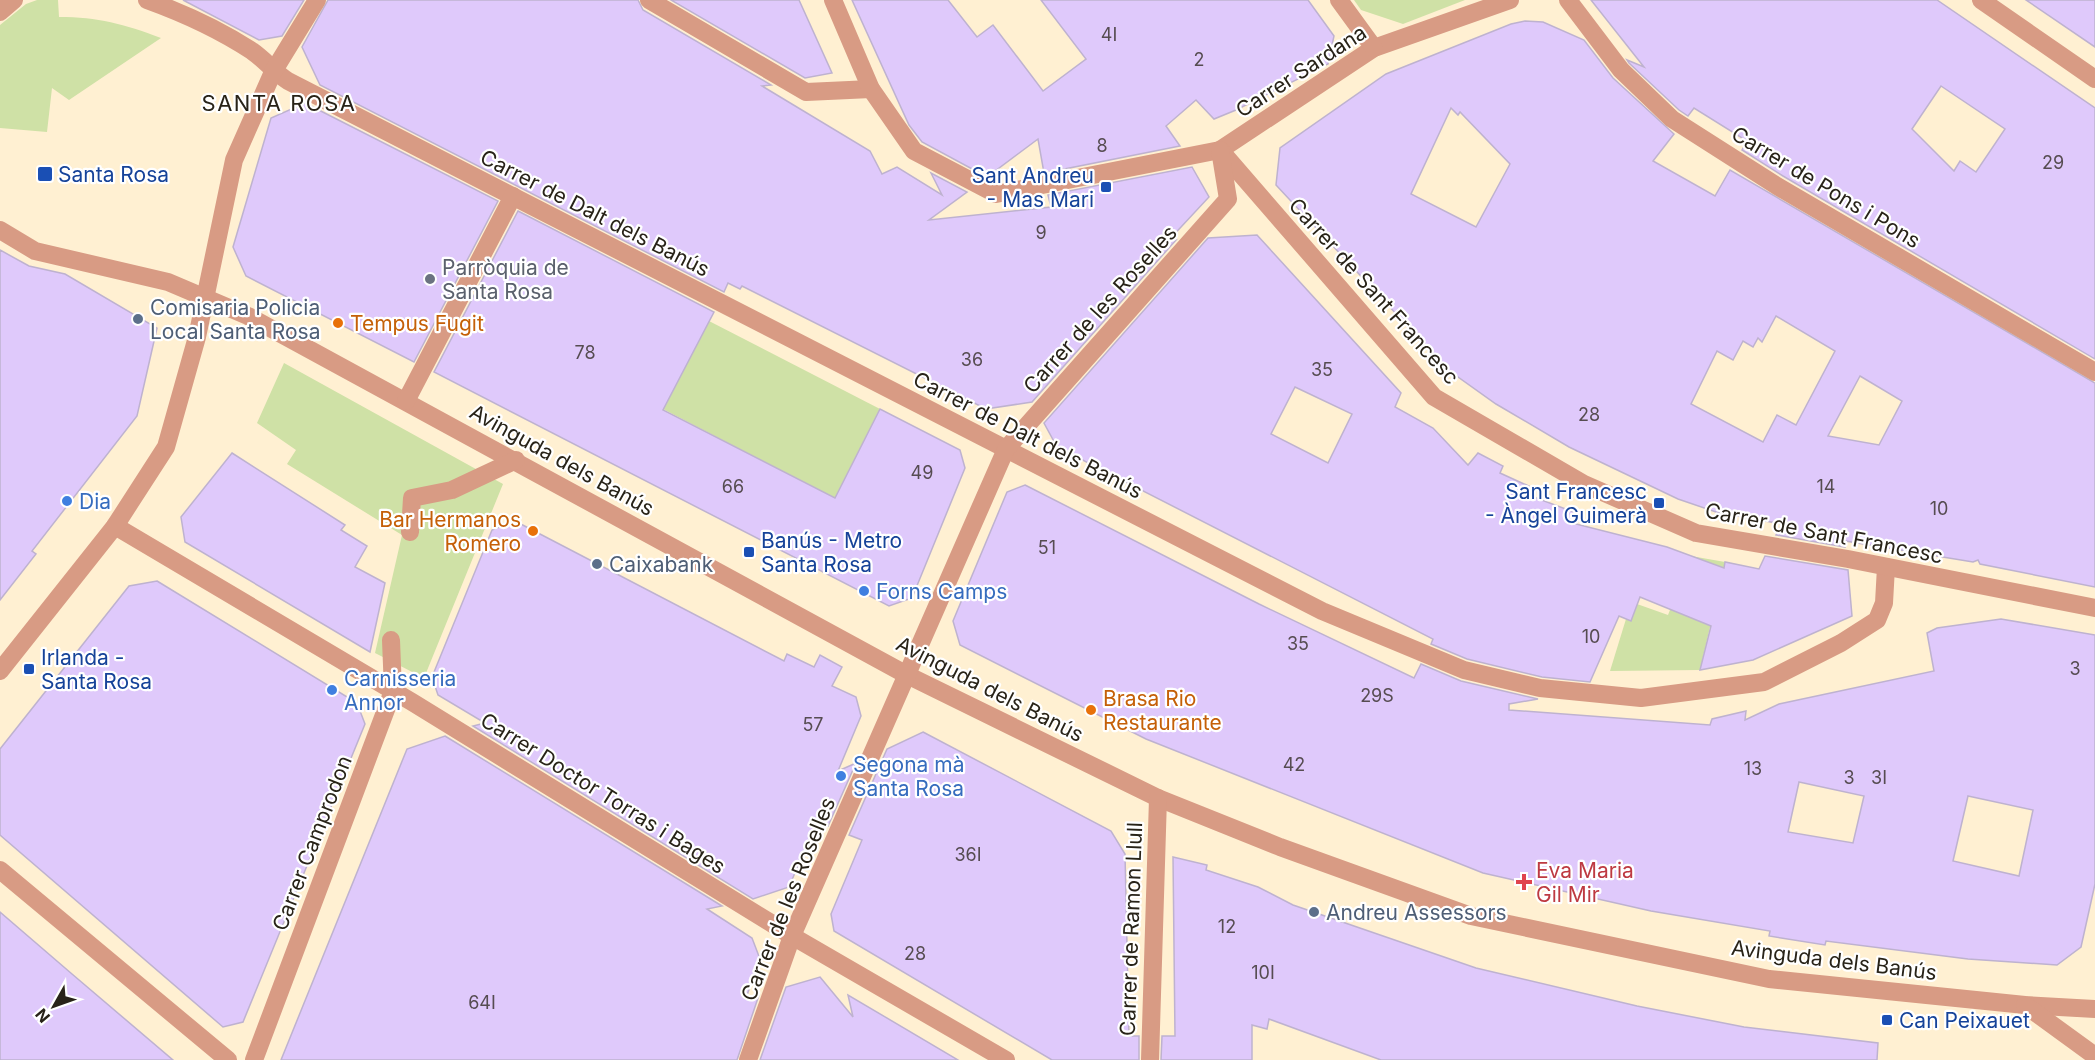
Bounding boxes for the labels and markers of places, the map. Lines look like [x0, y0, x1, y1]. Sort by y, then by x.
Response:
place label: Santa Rosa [58, 162, 169, 187]
place label: Sant Andreu - Mas Mari [972, 163, 1094, 212]
marker: Santa Rosa [36, 165, 54, 183]
marker: Sant Andreu - Mas Mari [1099, 180, 1113, 194]
place label: Parròquia de Santa Rosa [442, 255, 569, 304]
marker: Parròquia de Santa Rosa [423, 272, 437, 286]
place label: Comisaria Policia Local Santa Rosa [150, 295, 320, 344]
place label: Tempus Fugit [350, 311, 484, 336]
marker: Comisaria Policia Local Santa Rosa [131, 312, 145, 326]
marker: Tempus Fugit [331, 316, 345, 330]
place label: Sant Francesc - Àngel Guimerà [1485, 479, 1647, 528]
place label: Dia [79, 489, 111, 514]
marker: Dia [60, 494, 74, 508]
marker: Sant Francesc - Àngel Guimerà [1652, 496, 1666, 510]
place label: Bar Hermanos Romero [379, 507, 521, 556]
marker: Bar Hermanos Romero [526, 524, 540, 538]
place label: Banús - Metro Santa Rosa [761, 528, 902, 577]
marker: Banús - Metro Santa Rosa [742, 545, 756, 559]
place label: Caixabank [609, 552, 714, 577]
marker: Caixabank [590, 557, 604, 571]
place label: Forns Camps [876, 579, 1007, 604]
marker: Forns Camps [857, 584, 871, 598]
place label: Irlanda - Santa Rosa [41, 645, 152, 694]
marker: Irlanda - Santa Rosa [22, 662, 36, 676]
place label: Carnisseria Annor [344, 666, 456, 715]
marker: Carnisseria Annor [325, 683, 339, 697]
place label: Brasa Rio Restaurante [1103, 686, 1222, 735]
marker: Brasa Rio Restaurante [1084, 703, 1098, 717]
place label: Segona mà Santa Rosa [853, 752, 964, 801]
marker: Segona mà Santa Rosa [834, 769, 848, 783]
place label: Eva Maria Gil Mir [1536, 858, 1634, 907]
marker: Eva Maria Gil Mir [1517, 875, 1531, 889]
place label: Andreu Assessors [1326, 900, 1507, 925]
marker: Andreu Assessors [1307, 905, 1321, 919]
place label: Can Peixauet [1899, 1008, 2030, 1033]
marker: Can Peixauet [1880, 1013, 1894, 1027]

